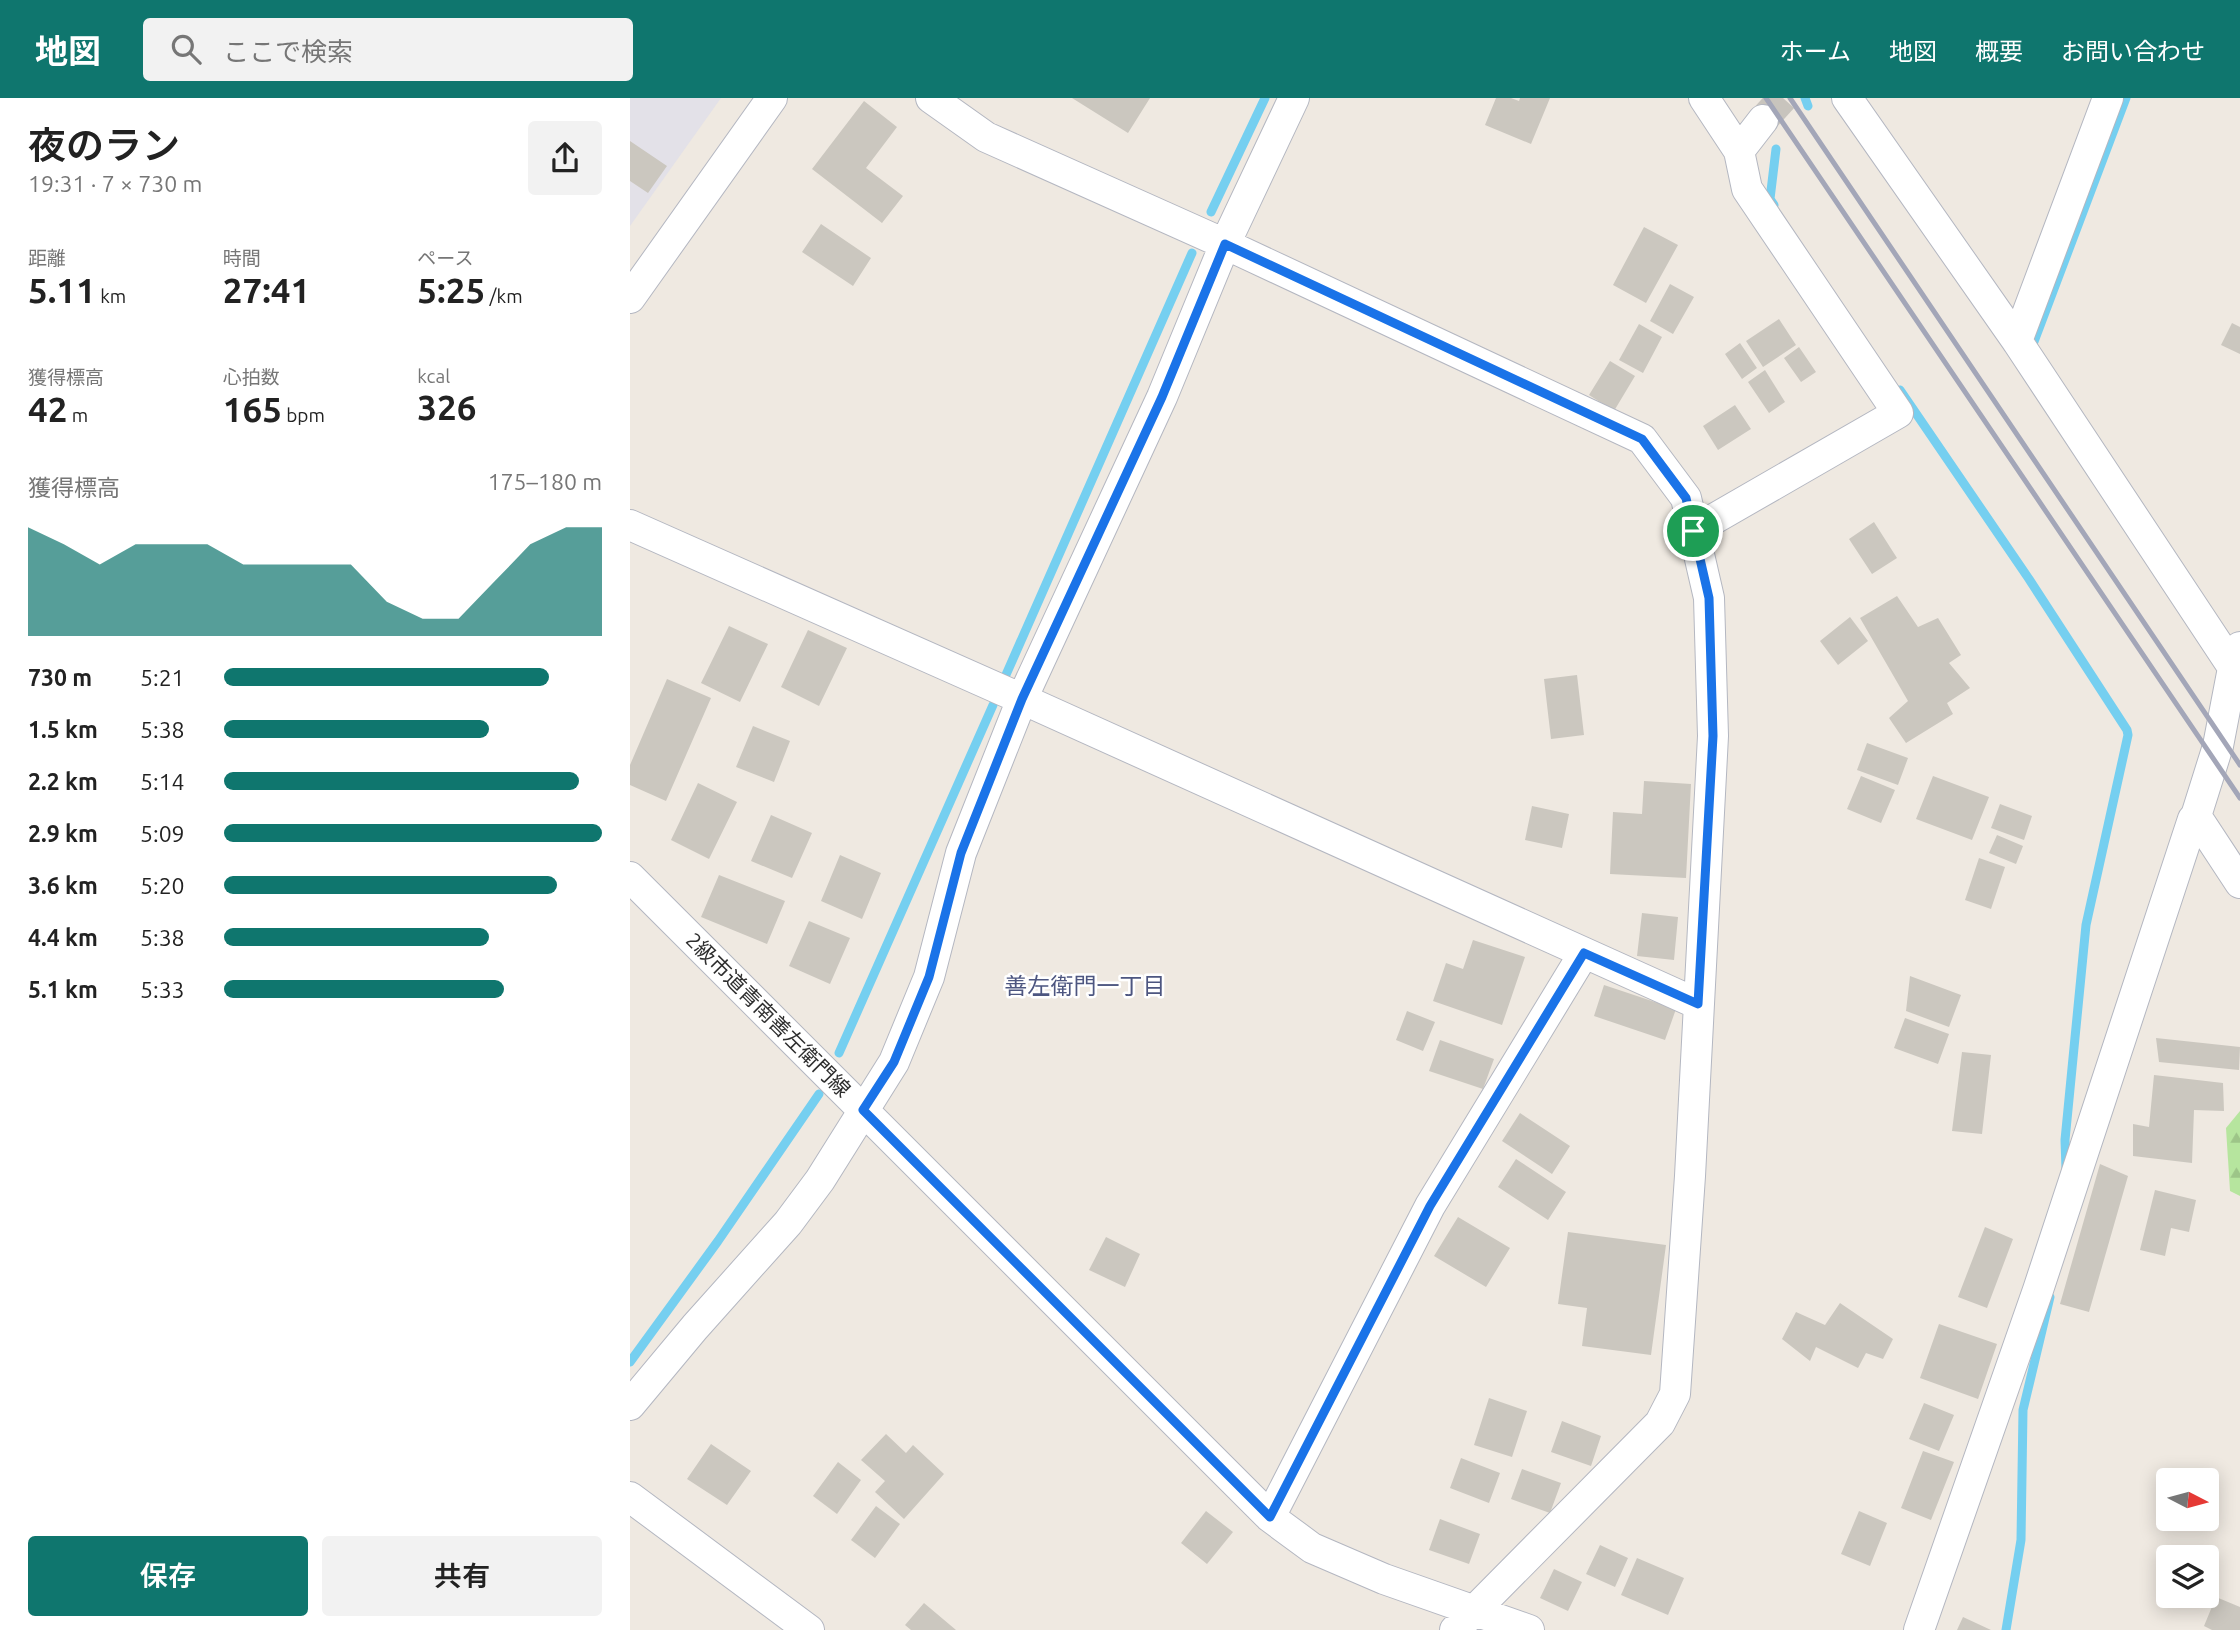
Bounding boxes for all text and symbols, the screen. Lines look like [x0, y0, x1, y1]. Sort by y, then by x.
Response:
search box [143, 18, 633, 81]
icon: search [167, 30, 205, 68]
text: 地図 [35, 32, 101, 69]
text: ここで検索 [223, 37, 353, 66]
text: ホーム [1780, 38, 1851, 65]
text: 地図 [1889, 38, 1937, 65]
text: 概要 [1975, 38, 2023, 65]
text: お問い合わせ [2061, 38, 2205, 65]
button: share [528, 121, 602, 195]
text: 夜のラン [28, 124, 180, 166]
text: 19:31 · 7 × 730 m [28, 171, 202, 196]
text: 距離 [28, 247, 66, 269]
text: 時間 [223, 247, 261, 269]
text: ペース [417, 247, 473, 269]
text: 5.11 [28, 270, 96, 310]
text: 27:41 [223, 270, 310, 310]
text: 5:25 [417, 270, 485, 310]
text: km [96, 285, 126, 307]
text: /km [485, 285, 523, 307]
text: kcal [417, 365, 450, 387]
text: 獲得標高 [28, 366, 104, 388]
text: 心拍数 [223, 366, 280, 388]
text: 326 [417, 387, 477, 427]
text: 42 [28, 389, 67, 429]
text: 165 [223, 389, 282, 429]
text: m [67, 404, 88, 426]
text: bpm [282, 404, 325, 426]
text: 175–180 m [488, 469, 602, 494]
text: 獲得標高 [28, 475, 120, 500]
pin [1663, 501, 1723, 561]
icon: arrive [1674, 512, 1712, 550]
text: 730 m [28, 665, 92, 690]
text: 5:21 [140, 665, 185, 690]
text: 1.5 km [28, 717, 98, 742]
text: 5:38 [140, 717, 185, 742]
text: 2.2 km [28, 769, 98, 794]
text: 5:14 [140, 769, 185, 794]
text: 2.9 km [28, 821, 98, 846]
text: 5:09 [140, 821, 185, 846]
text: 3.6 km [28, 873, 98, 898]
text: 5:20 [140, 873, 185, 898]
text: 4.4 km [28, 925, 98, 950]
text: 5:38 [140, 925, 185, 950]
street label: 2級市道青南善左衛門線 [682, 927, 856, 1101]
district label: 善左衛門一丁目 [1005, 973, 1166, 998]
text: 5.1 km [28, 977, 98, 1002]
text: 5:33 [140, 977, 185, 1002]
north arrow [2156, 1468, 2219, 1531]
map controls [2156, 1468, 2219, 1608]
button: 保存 [28, 1536, 308, 1616]
button: 共有 [322, 1536, 602, 1616]
button: layers [2156, 1545, 2219, 1608]

